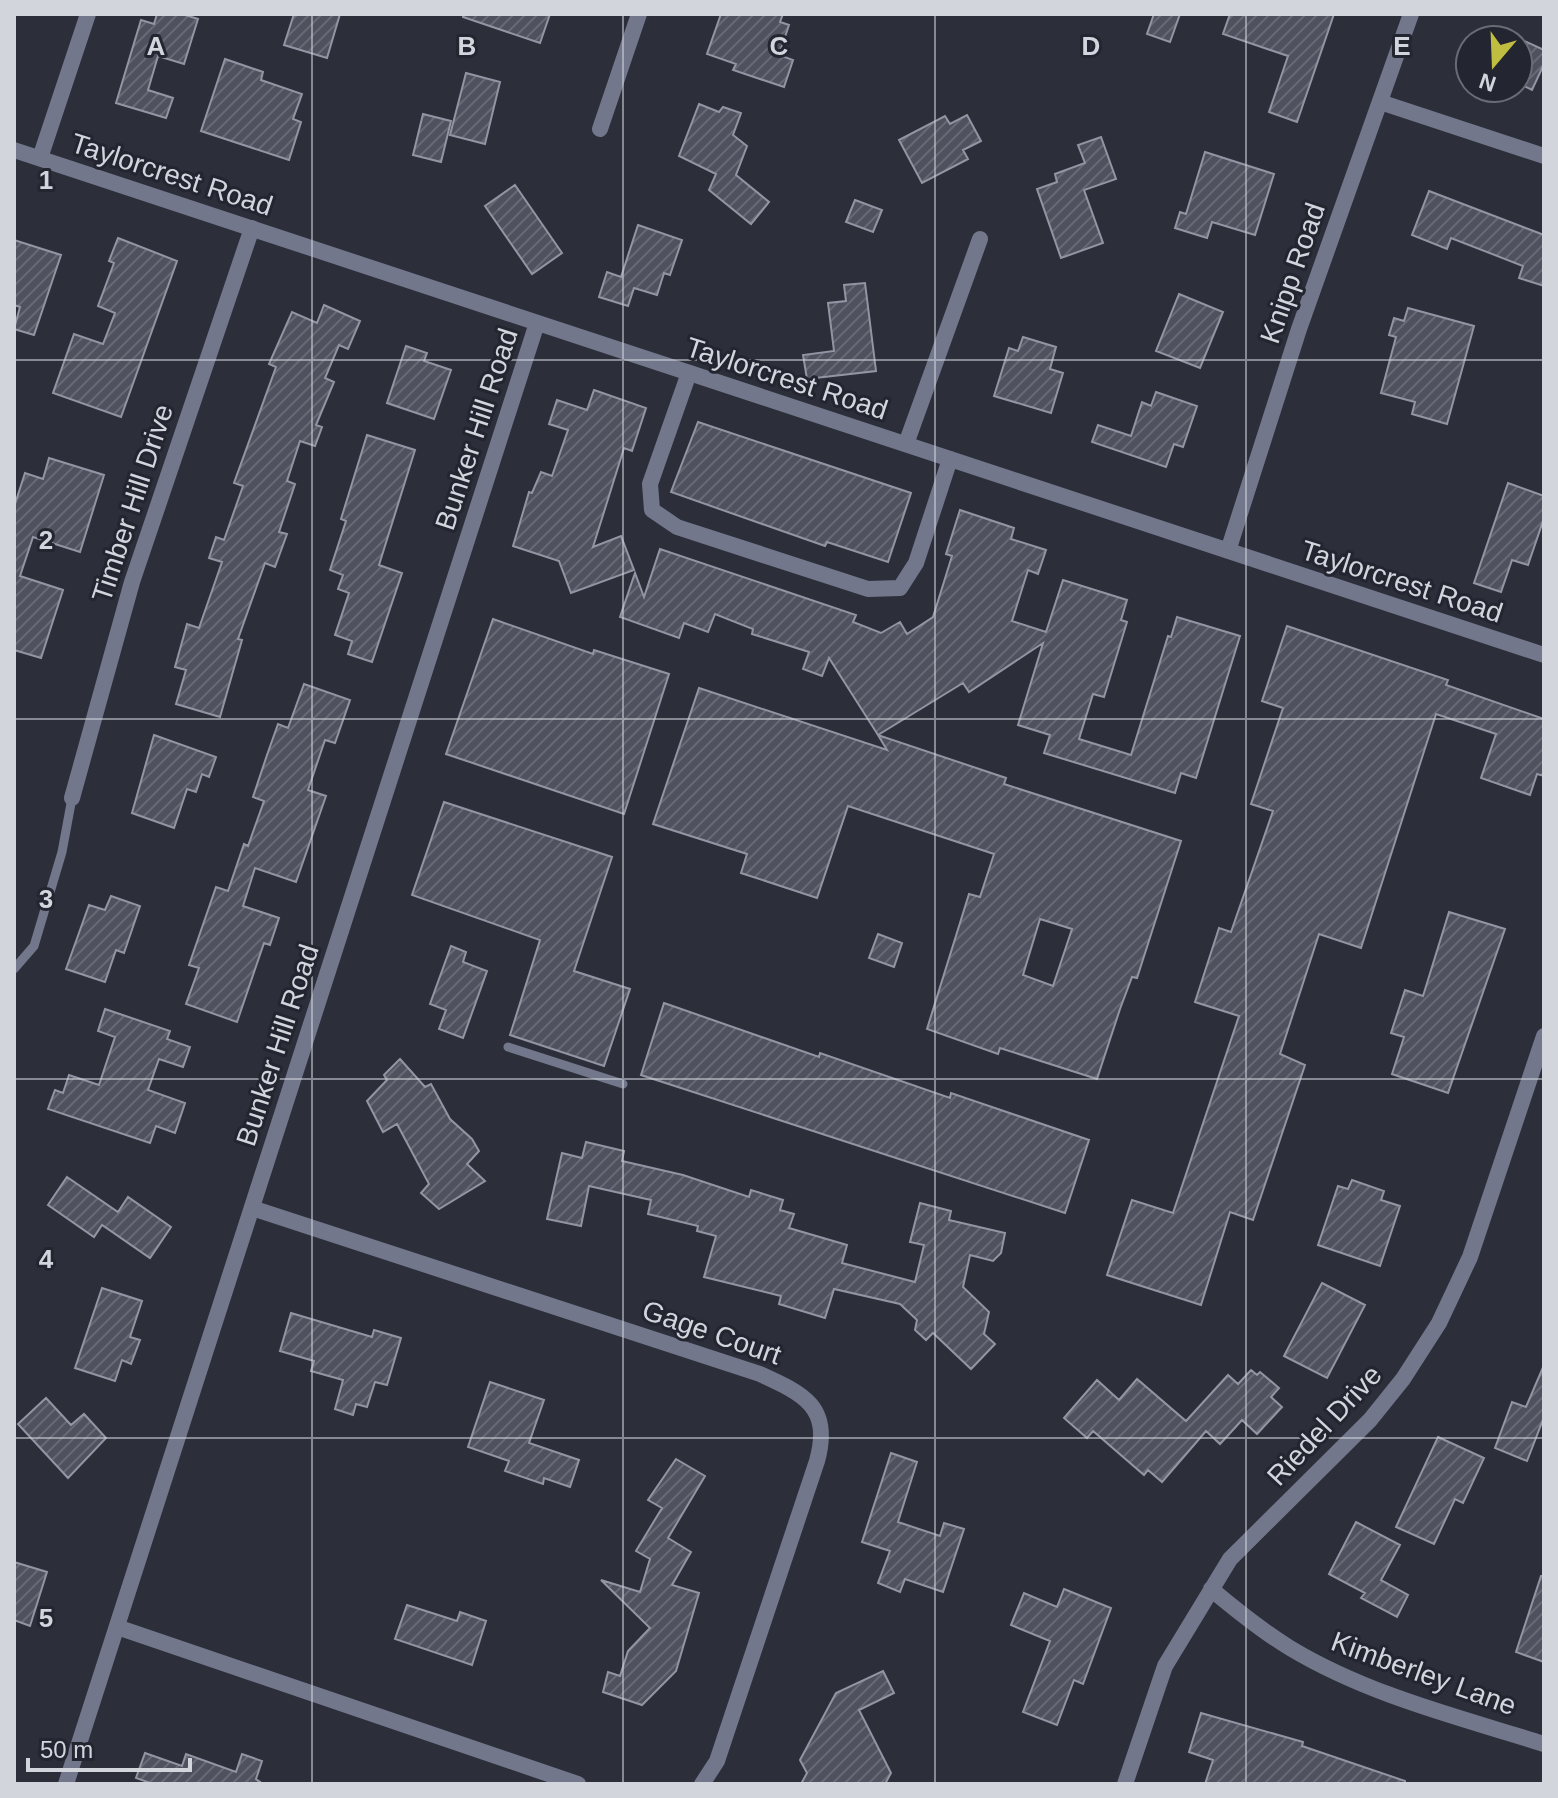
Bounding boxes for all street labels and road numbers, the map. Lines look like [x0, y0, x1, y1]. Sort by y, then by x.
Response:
street label: Taylorcrest Road [67, 127, 277, 222]
street label: Knipp Road [1254, 199, 1331, 347]
street label: Bunker Hill Road [429, 324, 524, 534]
street label: Taylorcrest Road [682, 331, 892, 426]
street label: Timber Hill Drive [86, 400, 179, 606]
street label: Taylorcrest Road [1297, 534, 1507, 629]
street label: Bunker Hill Road [230, 940, 325, 1150]
street label: Gage Court [638, 1294, 786, 1371]
street label: Riedel Drive [1261, 1359, 1388, 1492]
street label: Kimberley Lane [1327, 1626, 1521, 1721]

